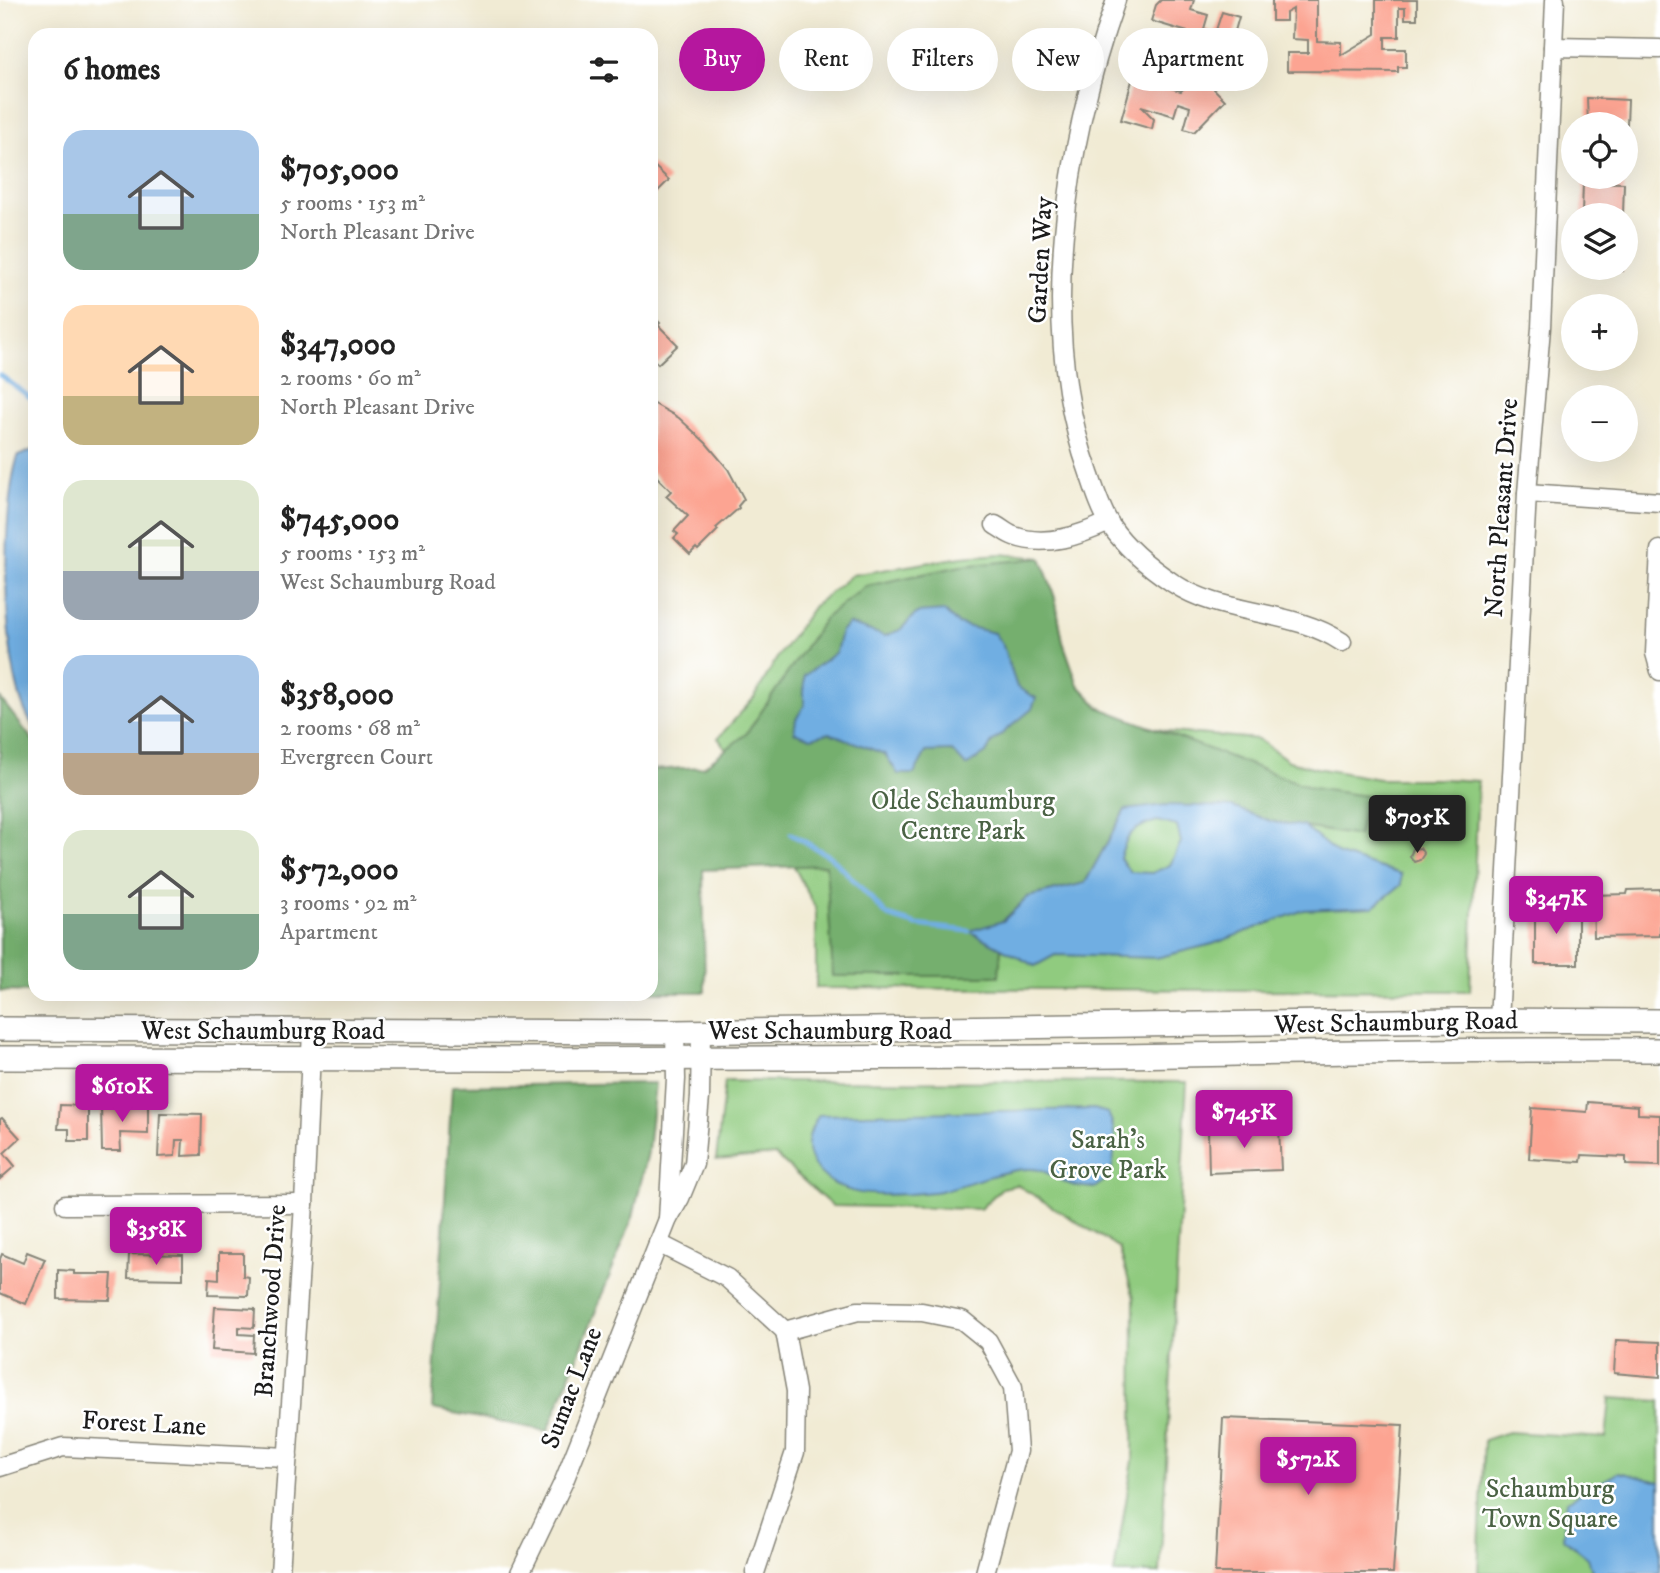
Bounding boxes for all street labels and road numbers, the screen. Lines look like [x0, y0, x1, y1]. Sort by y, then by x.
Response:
street label: Garden Way [1021, 195, 1061, 324]
street label: North Pleasant Drive [1478, 397, 1526, 619]
street label: West Schaumburg Road [1273, 1004, 1518, 1042]
street label: West Schaumburg Road [140, 1015, 385, 1048]
street label: West Schaumburg Road [707, 1015, 952, 1048]
street label: Branchwood Drive [248, 1203, 294, 1399]
street label: Sumac Lane [534, 1323, 610, 1453]
street label: Forest Lane [81, 1404, 207, 1444]

